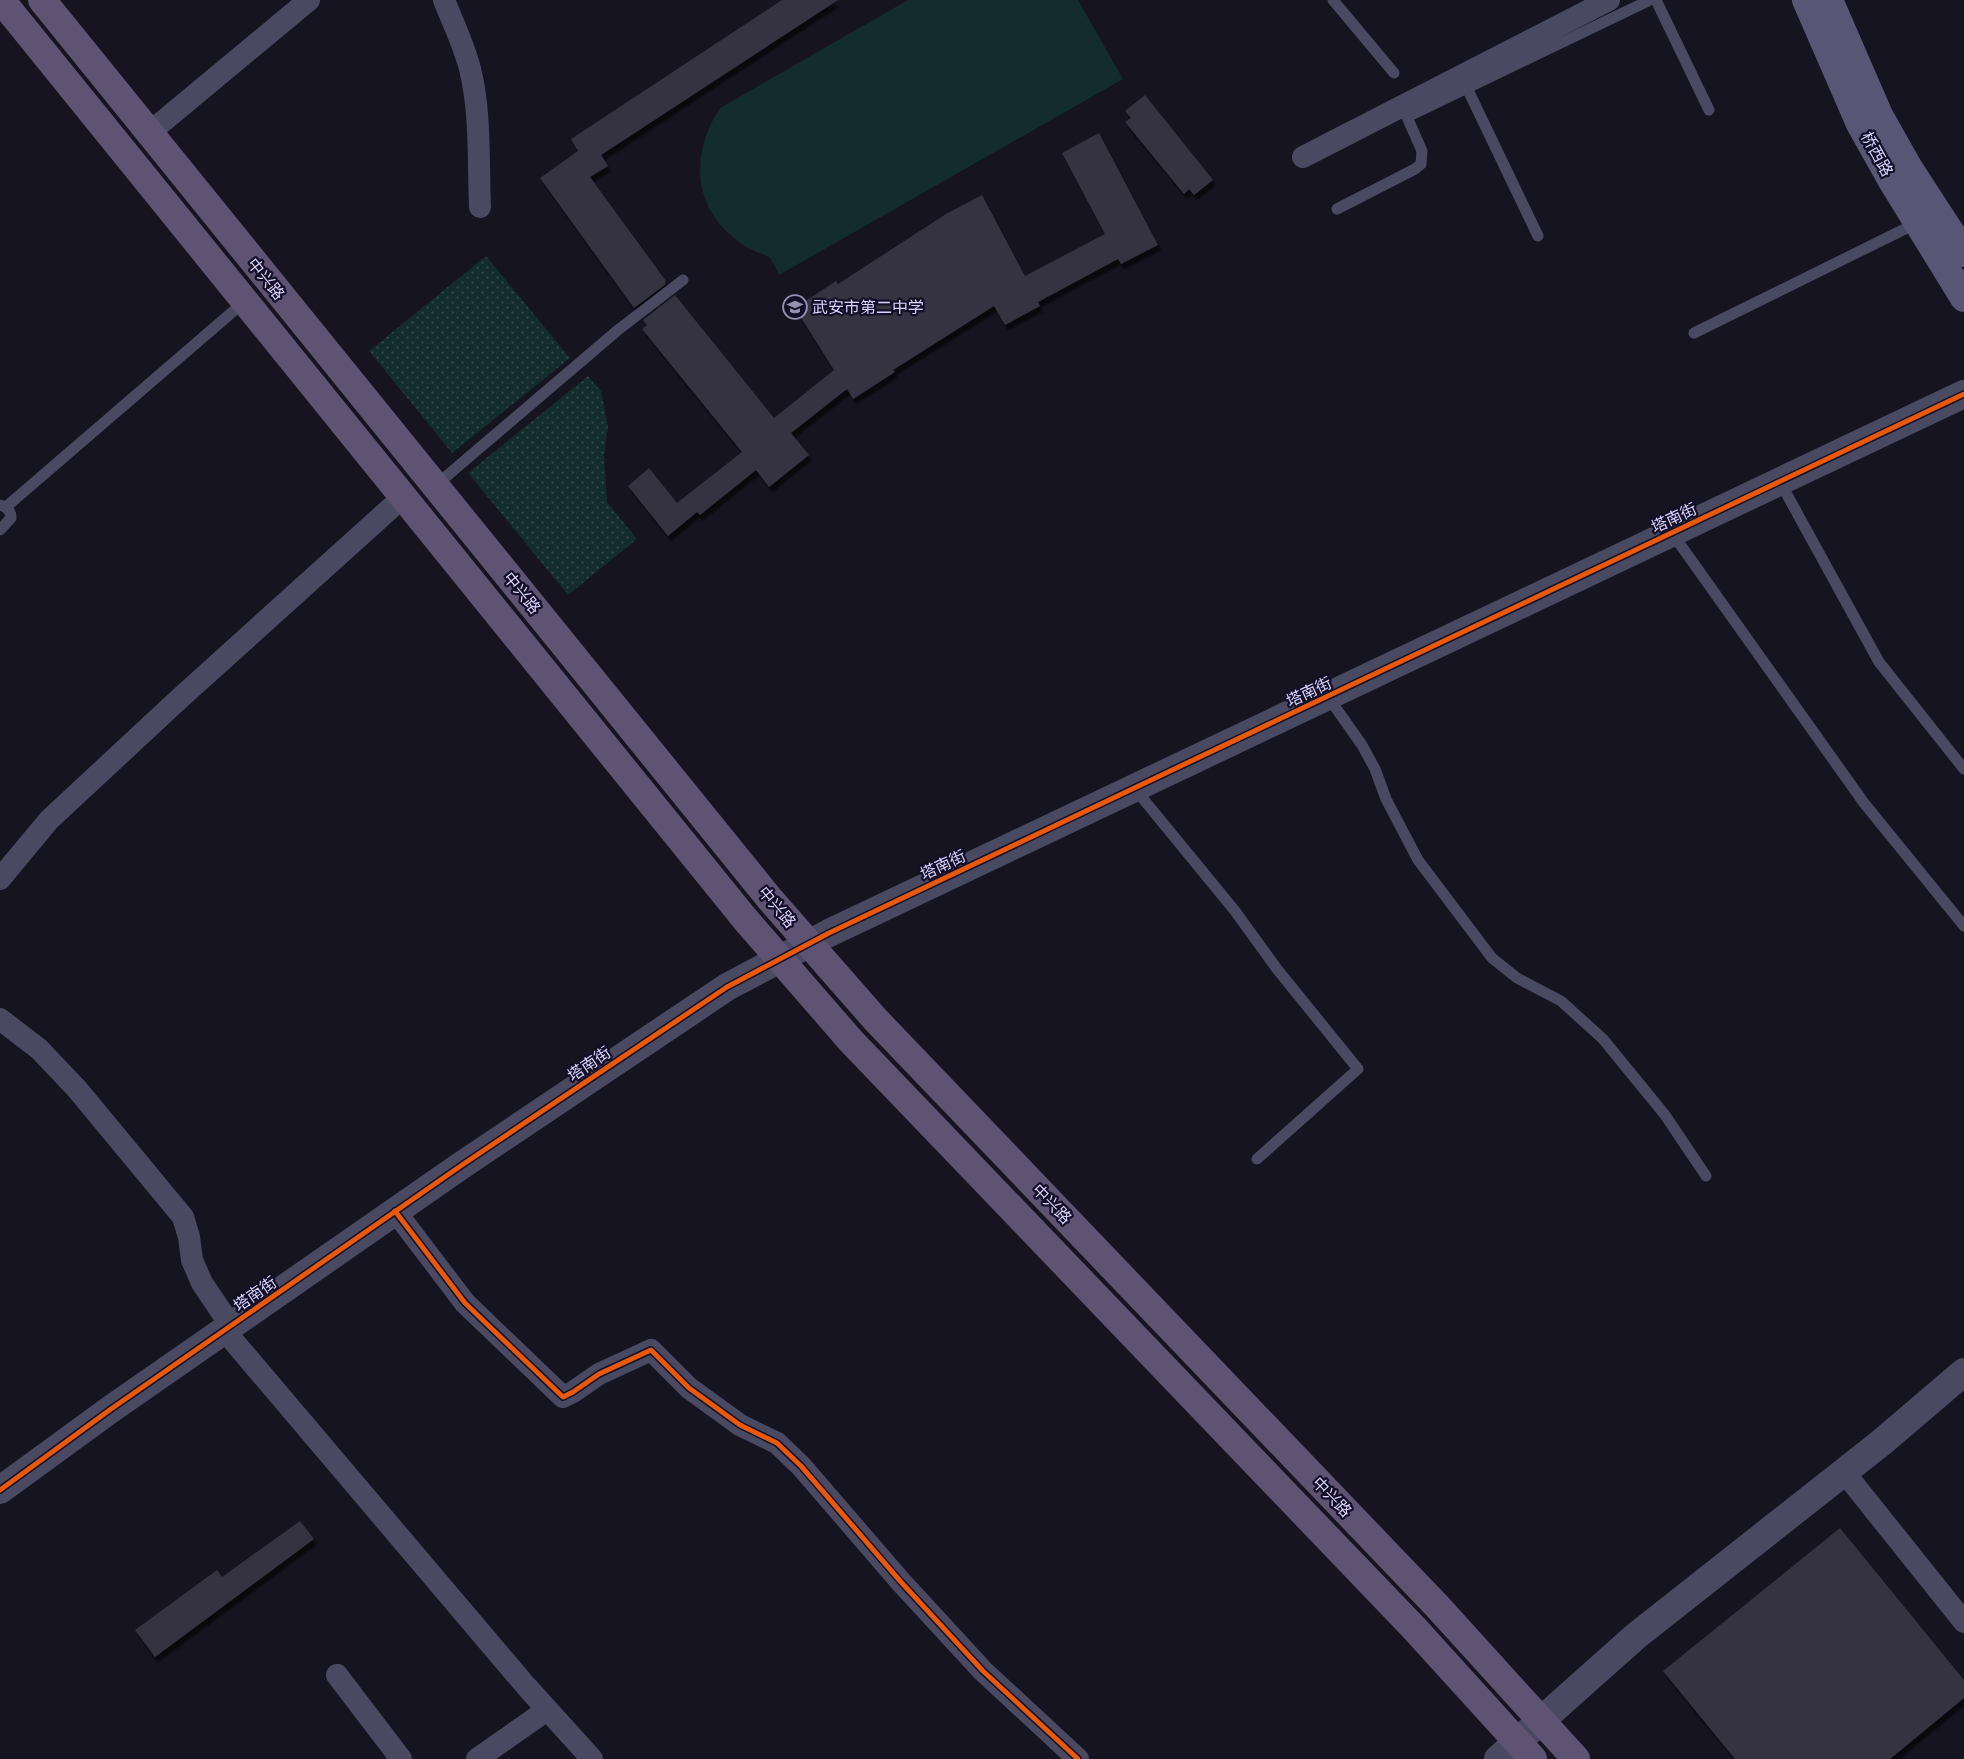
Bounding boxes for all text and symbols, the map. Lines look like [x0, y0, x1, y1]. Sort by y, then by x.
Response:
street label: 桥西路 [1858, 129, 1896, 179]
street label: 中兴路 [244, 255, 288, 303]
school or university icon: 武安市第二中学 [782, 294, 808, 320]
place label: 武安市第二中学 [812, 299, 924, 316]
street label: 塔南街 [1649, 500, 1699, 536]
street label: 中兴路 [500, 569, 544, 617]
street label: 塔南街 [1284, 674, 1334, 710]
street label: 塔南街 [918, 847, 968, 883]
street label: 中兴路 [755, 883, 799, 931]
street label: 塔南街 [564, 1044, 614, 1084]
street label: 中兴路 [1029, 1181, 1075, 1227]
street label: 塔南街 [230, 1273, 280, 1315]
street label: 中兴路 [1309, 1474, 1355, 1520]

